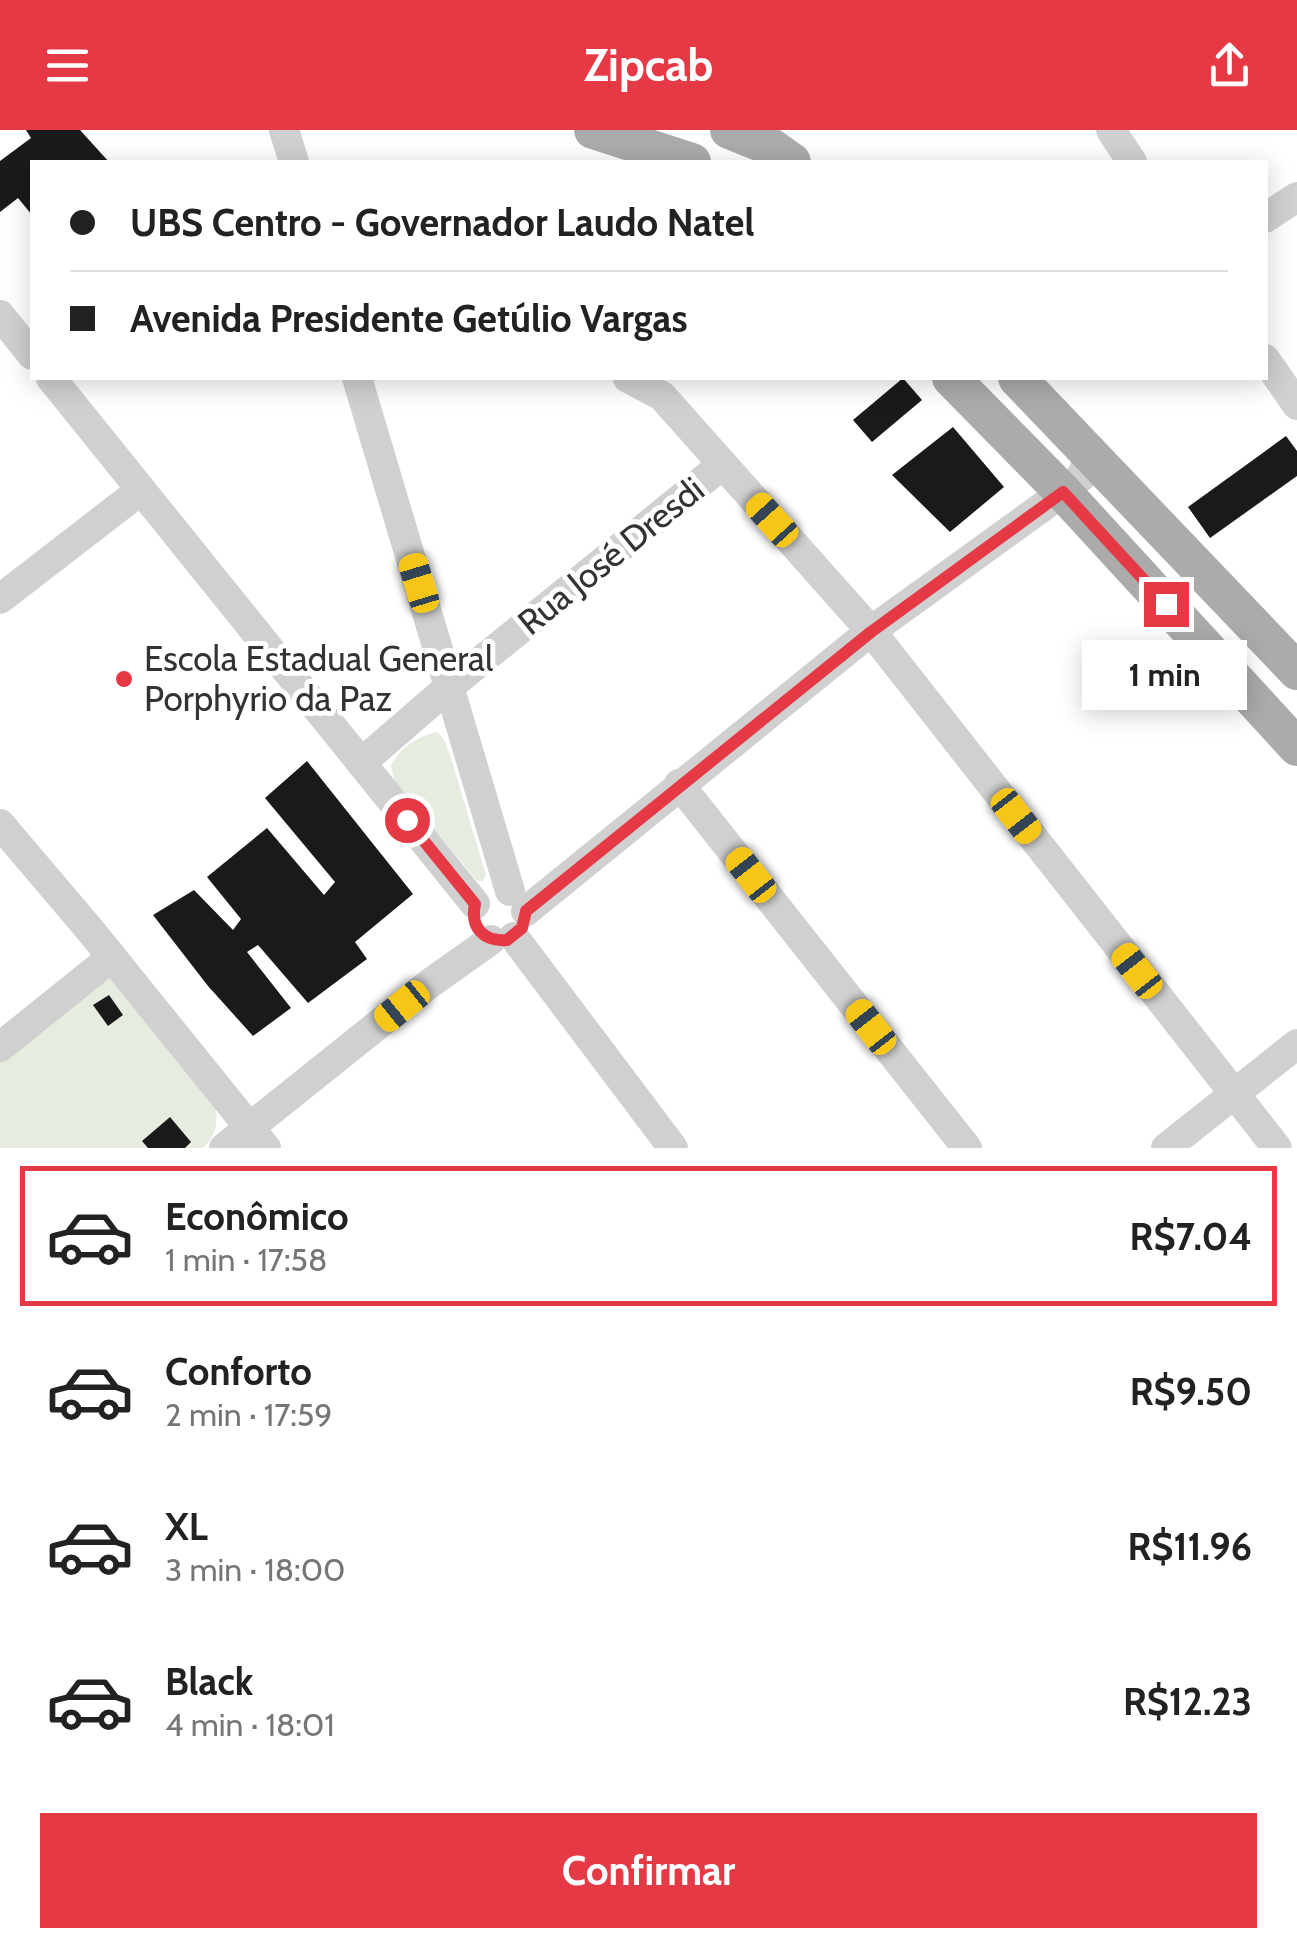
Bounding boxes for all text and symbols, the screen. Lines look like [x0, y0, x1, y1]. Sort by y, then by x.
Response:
icon: menu [40, 38, 95, 93]
text: Zipcab [584, 38, 713, 92]
icon: share [1202, 38, 1257, 93]
text: UBS Centro - Governador Laudo Natel [130, 199, 754, 246]
text: Avenida Presidente Getúlio Vargas [130, 295, 688, 342]
street label: Rua José Dresdi [509, 468, 712, 644]
car [741, 488, 803, 552]
car [396, 550, 442, 616]
route end [1144, 582, 1189, 627]
place label: Escola Estadual General Porphyrio da Paz [144, 637, 494, 720]
callout: 1 min [1084, 639, 1248, 709]
text: 1 min [1128, 655, 1201, 694]
marker: Escola Estadual General Porphyrio da Paz [113, 668, 135, 690]
car [986, 783, 1046, 849]
route start [385, 798, 430, 843]
car [721, 842, 781, 908]
car [1107, 938, 1167, 1004]
car [369, 975, 435, 1037]
car [841, 994, 901, 1060]
icon: car [45, 1191, 135, 1281]
text: Econômico [165, 1193, 349, 1240]
text: R$7.04 [1130, 1213, 1252, 1260]
text: 1 min · 17:58 [165, 1240, 327, 1279]
icon: car [45, 1346, 135, 1436]
text: Conforto [165, 1348, 312, 1395]
text: R$9.50 [1130, 1368, 1252, 1415]
text: 2 min · 17:59 [165, 1395, 332, 1434]
icon: car [45, 1501, 135, 1591]
text: XL [165, 1503, 208, 1550]
text: R$11.96 [1128, 1523, 1252, 1570]
text: 3 min · 18:00 [165, 1550, 345, 1589]
icon: car [45, 1656, 135, 1746]
text: Black [165, 1658, 253, 1705]
text: R$12.23 [1123, 1678, 1252, 1725]
text: 4 min · 18:01 [165, 1705, 335, 1744]
button: Confirmar [40, 1813, 1257, 1928]

